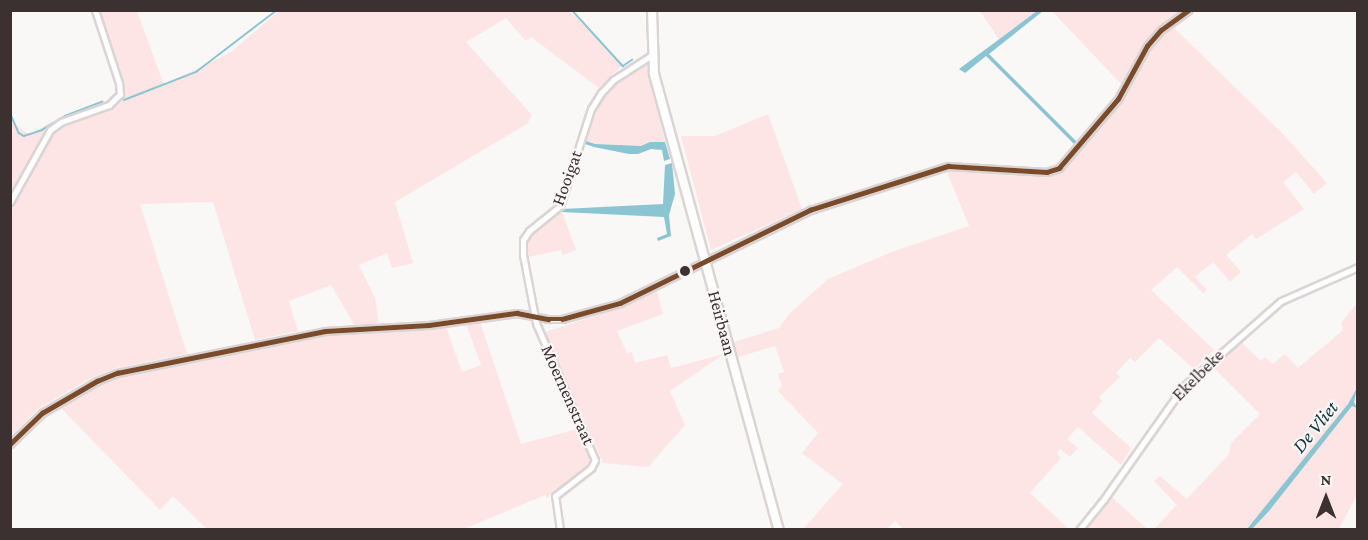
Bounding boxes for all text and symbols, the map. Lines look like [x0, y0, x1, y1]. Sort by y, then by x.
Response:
street label: Hooigat [547, 147, 587, 209]
unlabelled marker [679, 265, 691, 277]
street label: Heirbaan [703, 288, 741, 358]
street label: Moernenstraat [536, 342, 600, 448]
street label: Ekelbeke [1168, 345, 1228, 405]
water label: De Vliet [1287, 396, 1343, 458]
north arrow [1296, 468, 1356, 528]
text: N [1321, 471, 1331, 488]

